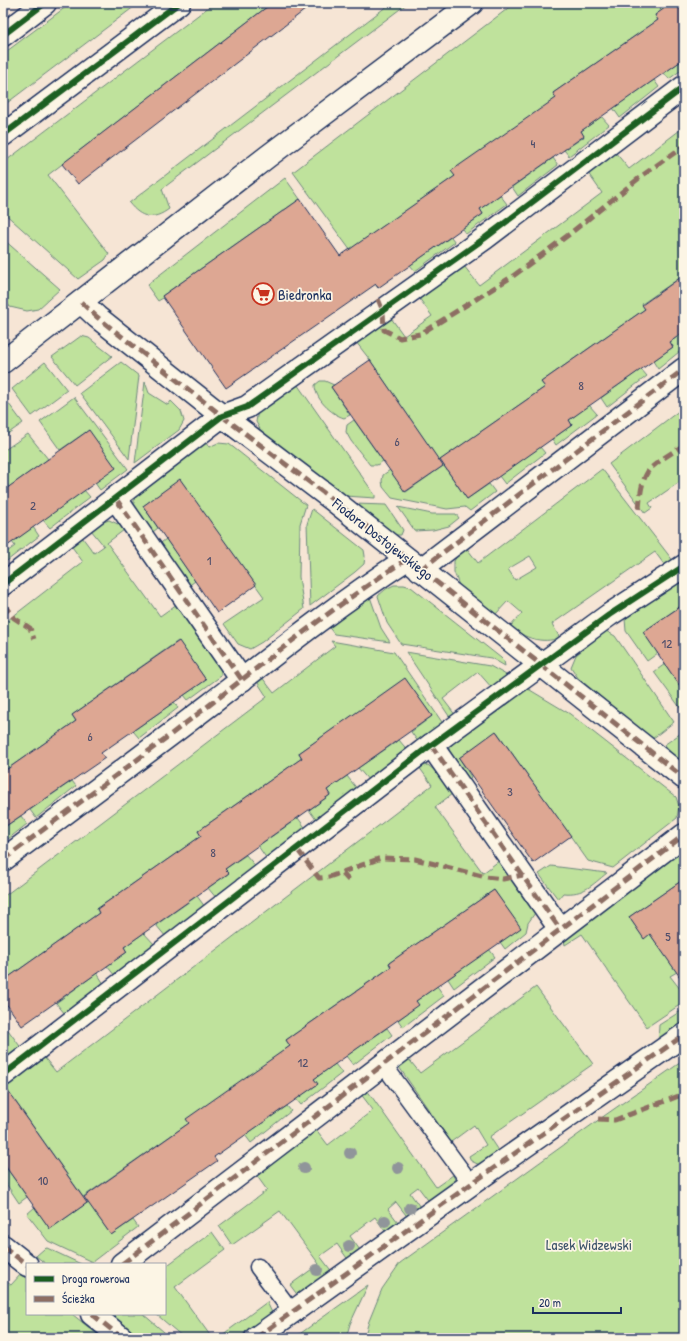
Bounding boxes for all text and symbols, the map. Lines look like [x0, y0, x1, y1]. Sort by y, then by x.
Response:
house number: 4 [531, 134, 536, 152]
supermarket icon: Biedronka [250, 281, 276, 307]
place label: Biedronka [278, 284, 332, 305]
house number: 8 [578, 376, 584, 394]
house number: 6 [394, 432, 400, 450]
street label: Fiodora Dostojewskiego [327, 492, 438, 585]
house number: 2 [30, 496, 36, 514]
house number: 1 [207, 551, 212, 569]
house number: 12 [662, 634, 672, 652]
house number: 6 [87, 727, 93, 745]
house number: 3 [507, 782, 513, 800]
house number: 8 [210, 843, 216, 861]
house number: 5 [665, 927, 671, 945]
house number: 12 [298, 1053, 308, 1071]
house number: 10 [38, 1171, 48, 1189]
park label: Lasek Widzewski [546, 1234, 632, 1255]
legend [26, 1263, 166, 1315]
text: Droga rowerowa [62, 1270, 130, 1287]
scale bar [533, 1289, 621, 1315]
text: Ścieżka [62, 1290, 95, 1307]
text: 20 m [539, 1294, 561, 1311]

